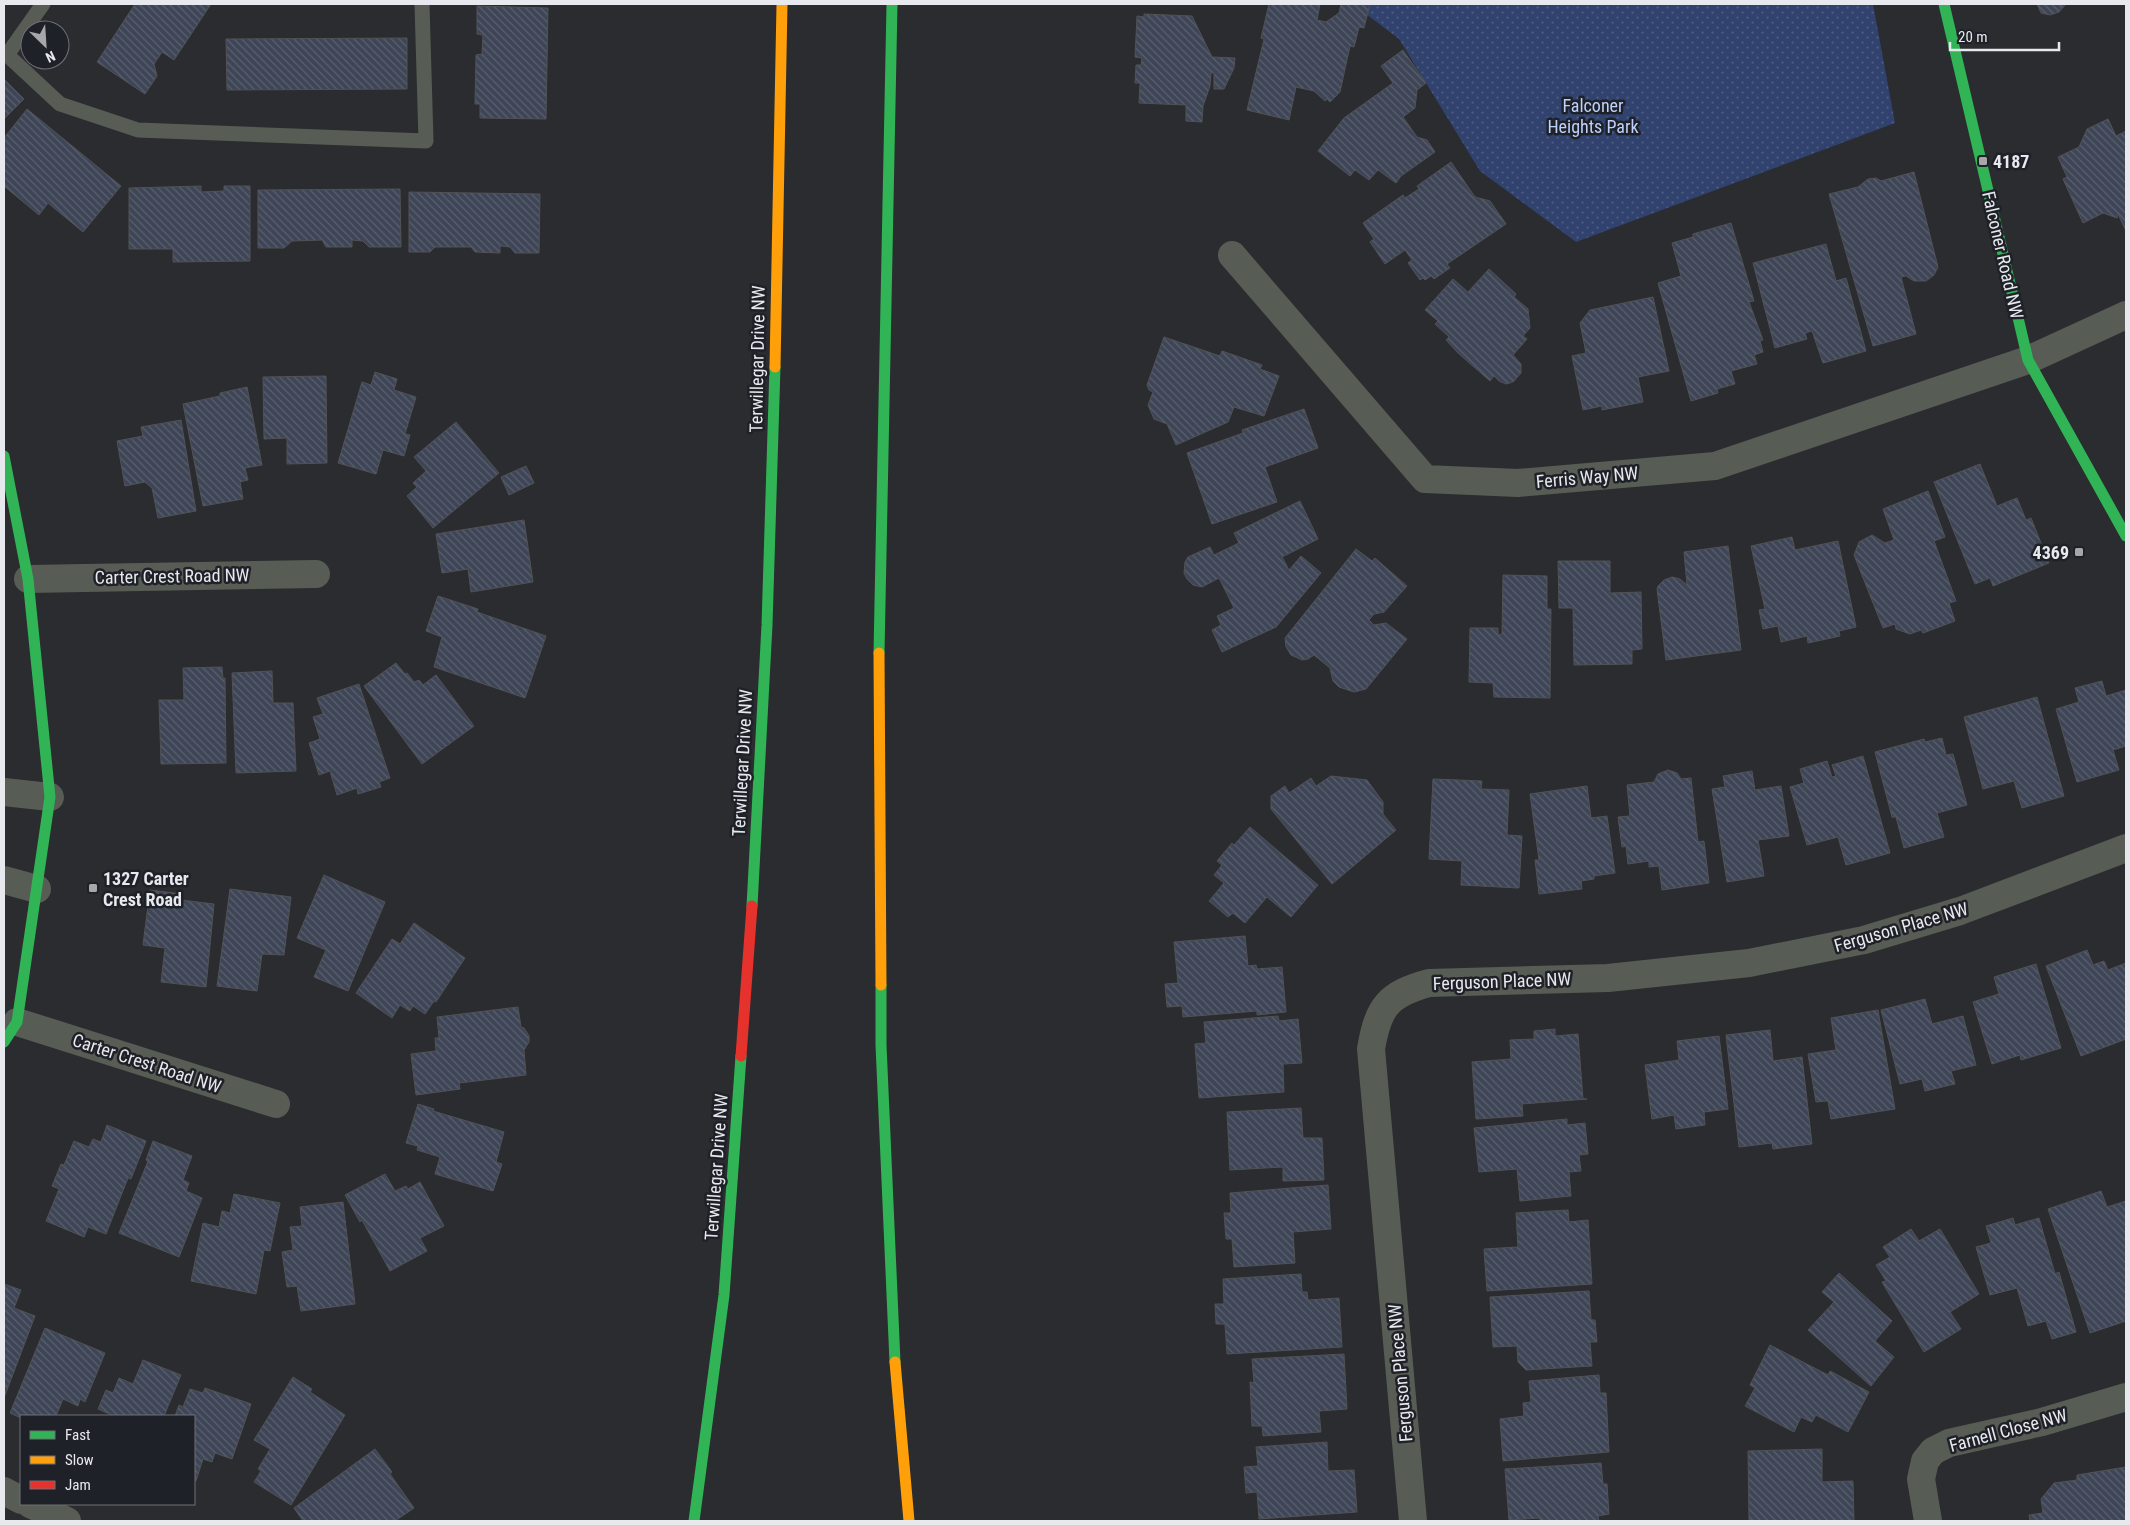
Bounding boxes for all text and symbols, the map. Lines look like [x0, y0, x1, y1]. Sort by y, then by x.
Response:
north arrow [20, 20, 70, 70]
scale bar [1950, 20, 2059, 52]
text: 20 m [1958, 28, 1988, 46]
text: N [43, 48, 58, 66]
park label: Falconer Heights Park [1547, 95, 1639, 137]
place label: 4187 [1993, 151, 2029, 172]
marker: 4187 [1977, 155, 1989, 167]
street label: Falconer Road NW [1978, 189, 2028, 321]
street label: Terwillegar Drive NW [745, 285, 769, 433]
street label: Ferris Way NW [1535, 462, 1639, 492]
place label: 4369 [2033, 542, 2069, 563]
marker: 4369 [2073, 546, 2085, 558]
street label: Carter Crest Road NW [94, 564, 250, 588]
street label: Terwillegar Drive NW [728, 689, 756, 837]
place label: 1327 Carter Crest Road [103, 868, 189, 910]
marker: 1327 Carter Crest Road [87, 882, 99, 894]
street label: Ferguson Place NW [1832, 898, 1971, 956]
street label: Ferguson Place NW [1432, 968, 1572, 994]
street label: Carter Crest Road NW [70, 1029, 224, 1097]
street label: Terwillegar Drive NW [700, 1093, 732, 1241]
street label: Ferguson Place NW [1383, 1303, 1416, 1443]
street label: Farnell Close NW [1947, 1404, 2069, 1456]
legend [20, 1415, 195, 1505]
text: Fast [65, 1426, 90, 1444]
text: Slow [65, 1451, 94, 1469]
text: Jam [65, 1476, 91, 1494]

